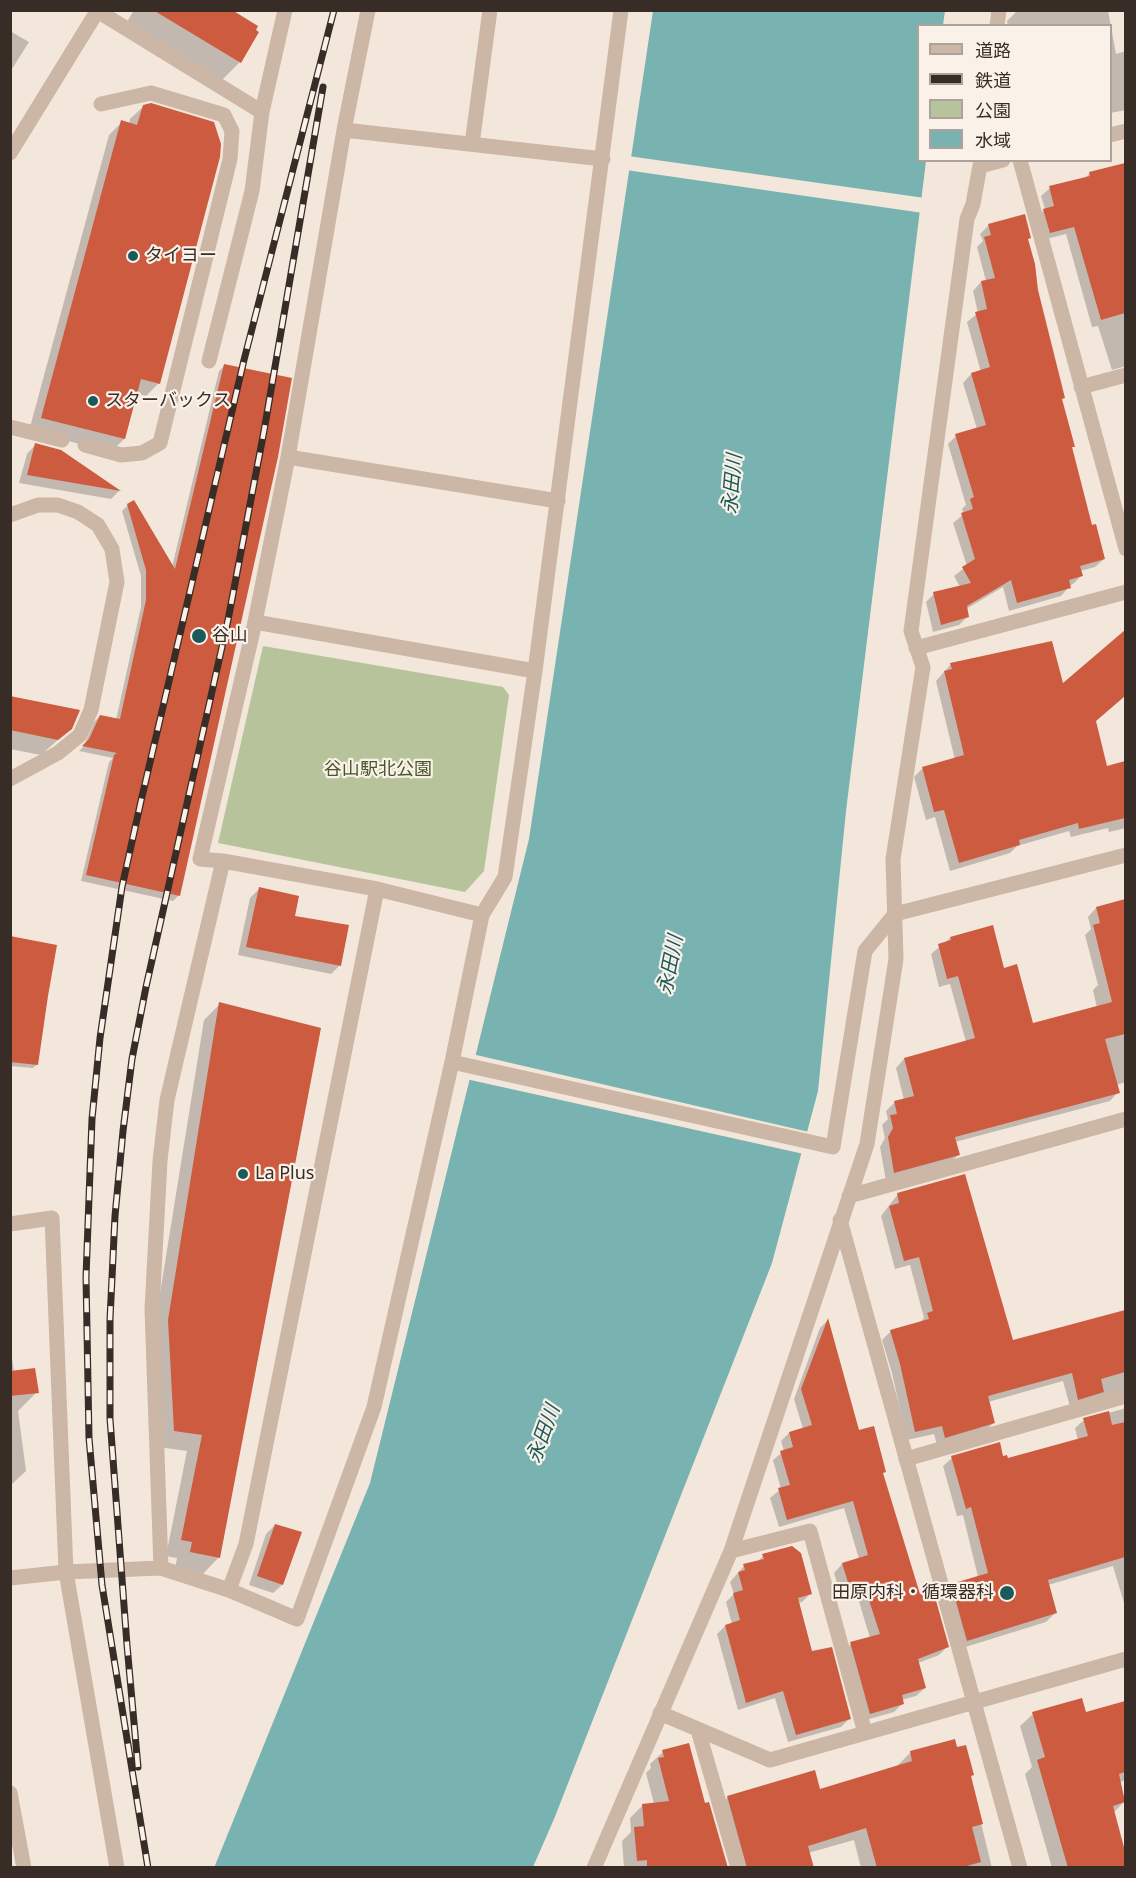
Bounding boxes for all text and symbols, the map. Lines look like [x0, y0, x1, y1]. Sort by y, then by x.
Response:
legend [917, 24, 1112, 162]
text: 道路 [975, 38, 1011, 62]
text: 鉄道 [975, 68, 1011, 92]
text: 公園 [975, 98, 1011, 122]
text: 水域 [975, 128, 1011, 152]
place label: タイヨー [145, 245, 217, 267]
marker: タイヨー [126, 249, 140, 263]
place label: スターバックス [105, 390, 231, 412]
marker: スターバックス [86, 394, 100, 408]
water label: 永田川 [718, 453, 748, 515]
place label: 谷山 [212, 625, 248, 647]
marker: 谷山 [190, 627, 208, 645]
park label: 谷山駅北公園 [324, 759, 432, 781]
water label: 永田川 [653, 933, 689, 997]
place label: La Plus [255, 1163, 314, 1185]
marker: La Plus [236, 1167, 250, 1181]
water label: 永田川 [522, 1402, 566, 1466]
place label: 田原内科・循環器科 [832, 1582, 994, 1604]
marker: 田原内科・循環器科 [998, 1584, 1016, 1602]

